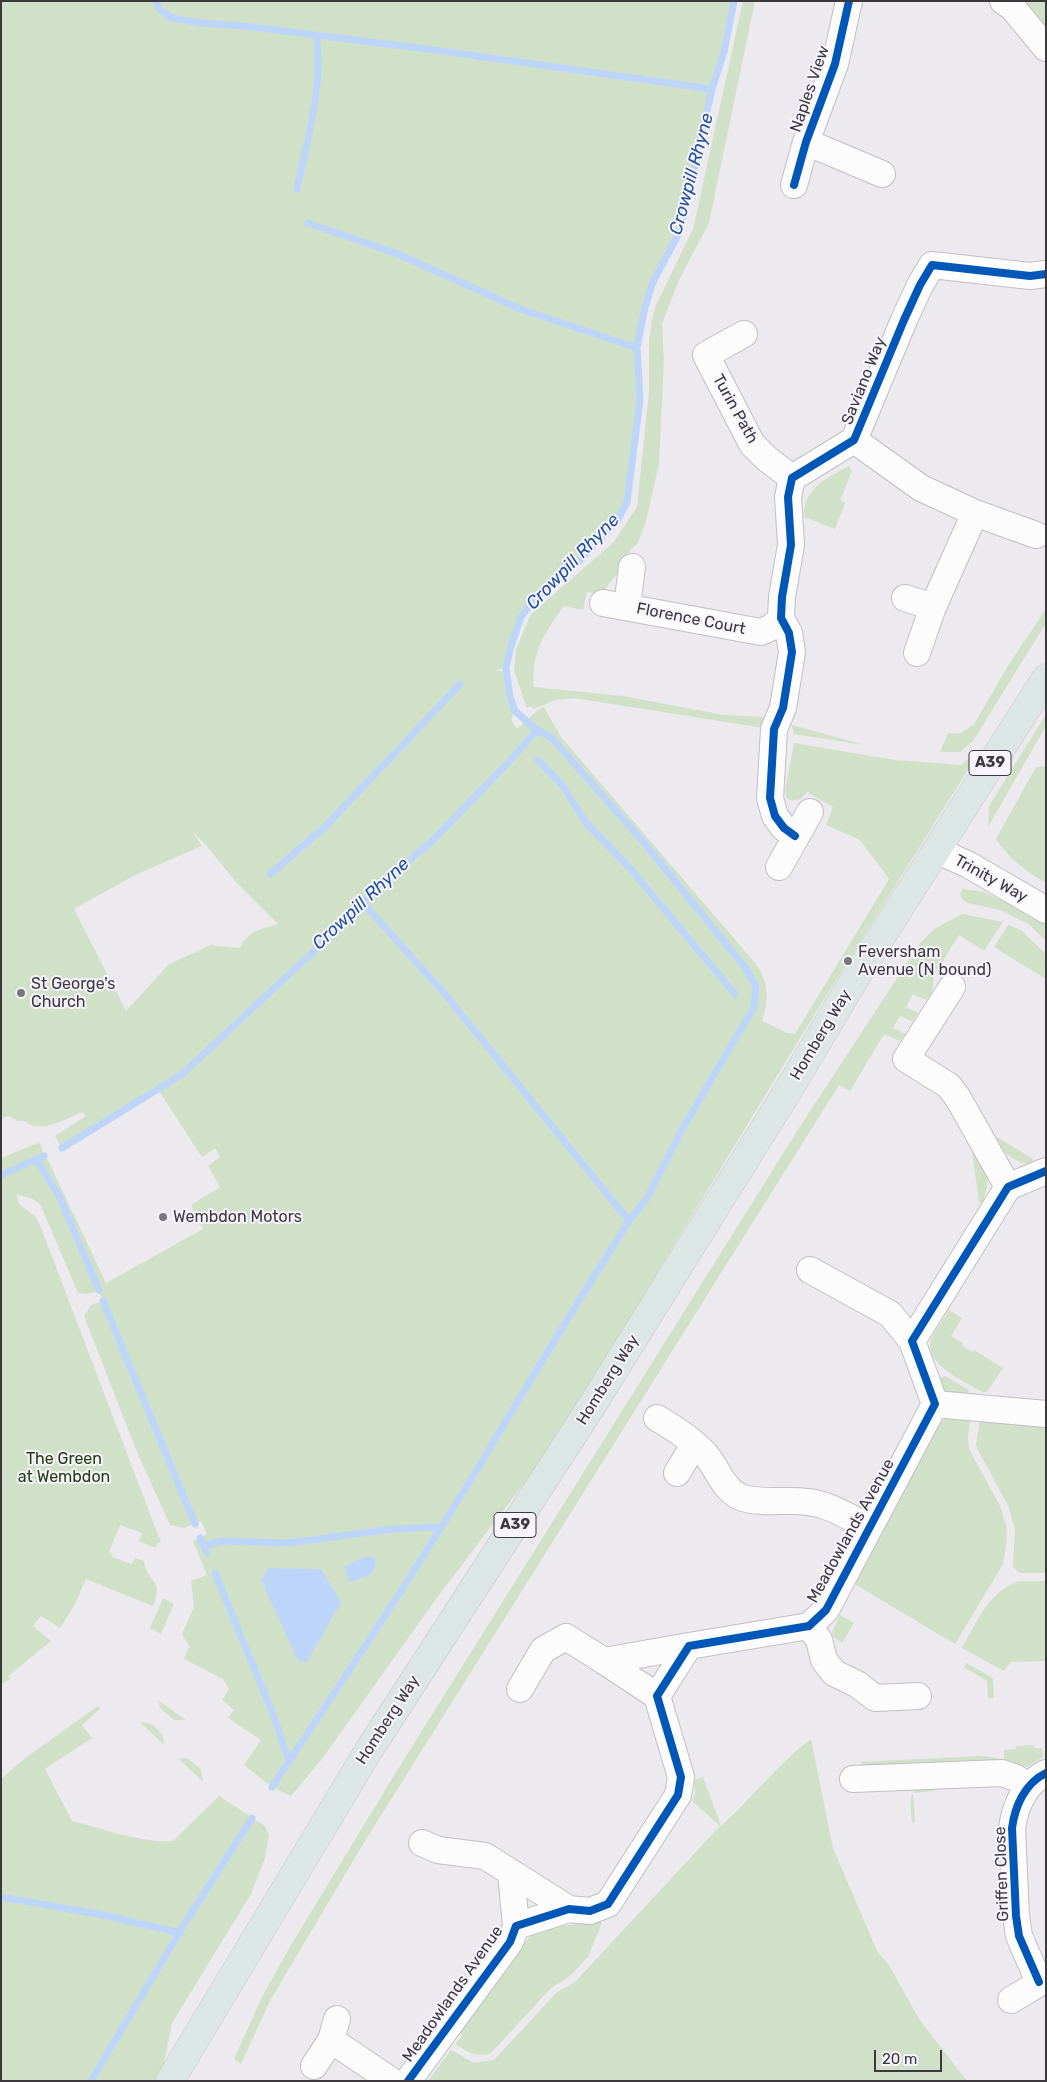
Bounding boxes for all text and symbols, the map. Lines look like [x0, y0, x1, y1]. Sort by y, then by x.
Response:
street label: Naples View [786, 43, 834, 135]
water label: Crowpill Rhyne [665, 111, 719, 237]
street label: Saviano Way [838, 334, 890, 428]
street label: Turin Path [708, 371, 762, 447]
water label: Crowpill Rhyne [522, 510, 624, 614]
street label: Florence Court [635, 599, 747, 639]
road number: A39 [969, 750, 1011, 776]
street label: Trinity Way [951, 851, 1031, 907]
water label: Crowpill Rhyne [308, 854, 414, 954]
place label: Feversham Avenue (N bound) [858, 942, 991, 980]
marker: Feversham Avenue (N bound) [842, 955, 854, 967]
place label: St George's Church [31, 974, 115, 1012]
street label: Homberg Way [786, 986, 856, 1084]
marker: St George's Church [15, 987, 27, 999]
place label: Wembdon Motors [173, 1207, 302, 1227]
marker: Wembdon Motors [157, 1211, 169, 1223]
street label: Homberg Way [573, 1331, 643, 1429]
park label: The Green at Wembdon [18, 1449, 110, 1487]
street label: Meadowlands Avenue [803, 1456, 899, 1606]
road number: A39 [494, 1512, 536, 1538]
street label: Homberg Way [352, 1672, 424, 1768]
street label: Griffen Close [991, 1826, 1013, 1922]
street label: Meadowlands Avenue [399, 1922, 507, 2066]
scale bar [877, 2040, 944, 2072]
text: 20 m [882, 2050, 917, 2068]

